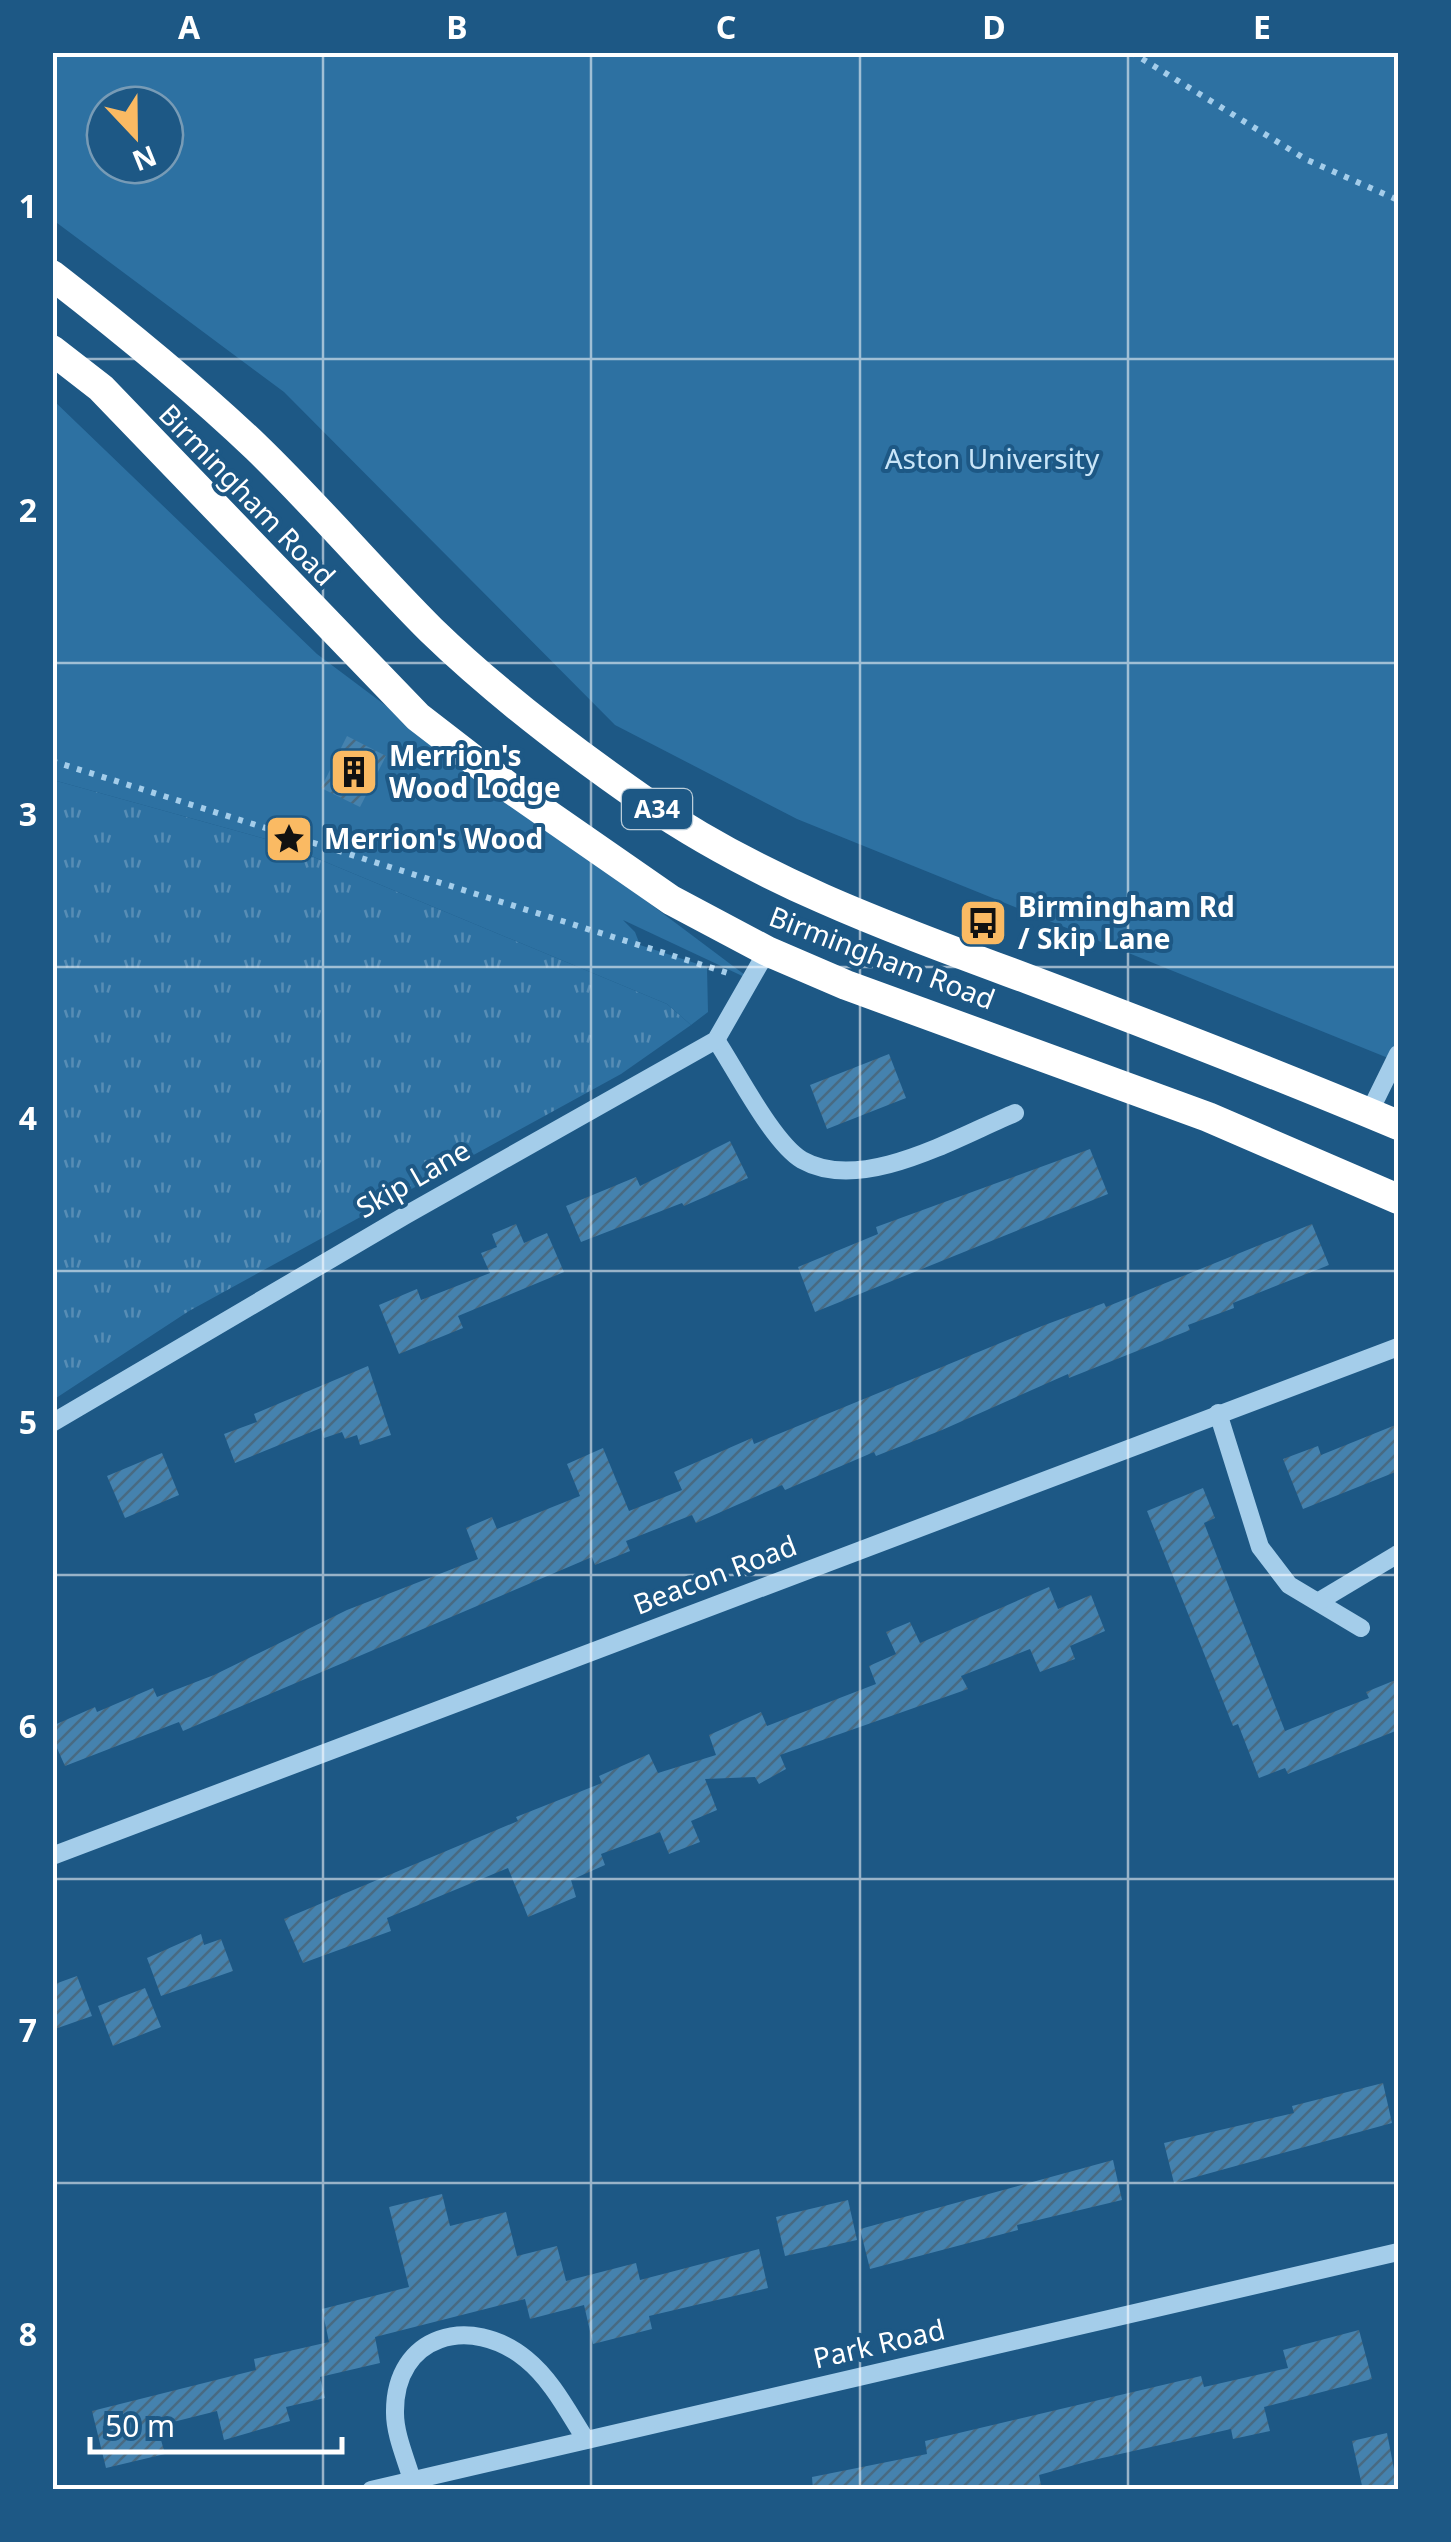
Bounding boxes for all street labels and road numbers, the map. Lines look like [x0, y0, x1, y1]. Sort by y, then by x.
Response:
street label: Birmingham Road [151, 395, 344, 593]
road number: A34 [622, 789, 692, 829]
street label: Birmingham Road [764, 897, 1001, 1018]
street label: Skip Lane [349, 1130, 476, 1226]
street label: Beacon Road [628, 1526, 802, 1623]
street label: Park Road [809, 2309, 948, 2377]

